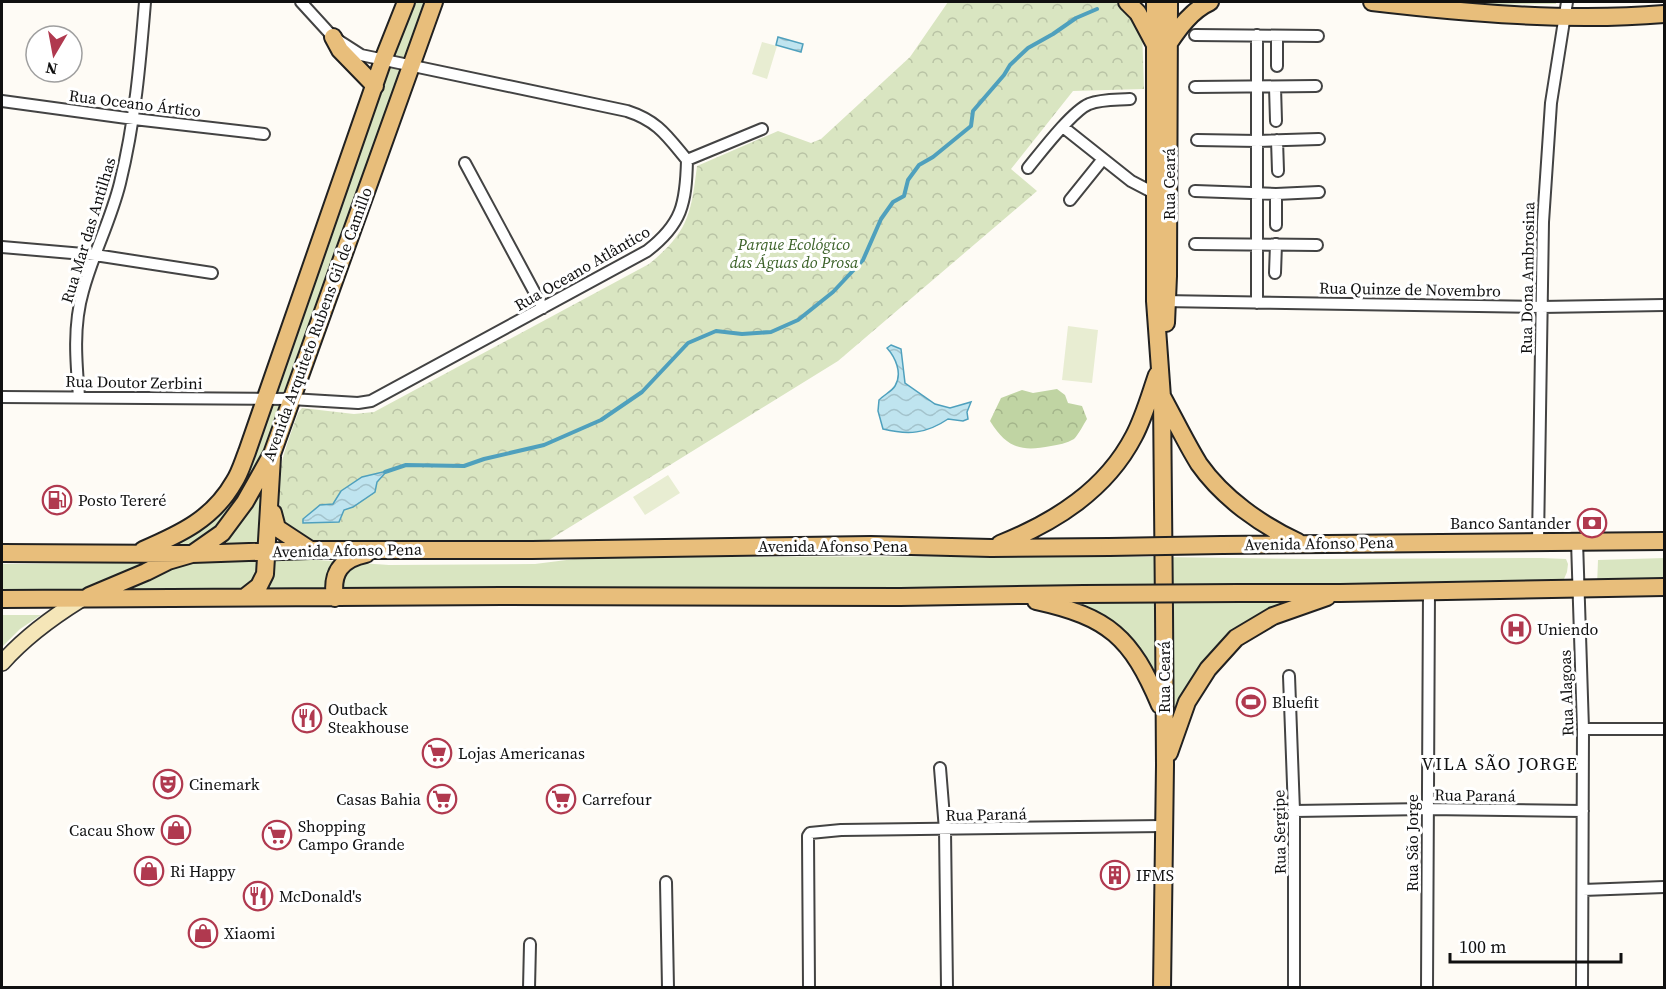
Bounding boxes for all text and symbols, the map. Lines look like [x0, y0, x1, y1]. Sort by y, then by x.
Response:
north arrow [24, 24, 84, 84]
text: N [43, 57, 59, 81]
street label: Rua Oceano Ártico [68, 84, 203, 122]
street label: Rua Ceará [1158, 147, 1180, 220]
street label: Rua Mar das Antilhas [55, 154, 121, 306]
street label: Avenida Arquiteto Rubens Gil de Camillo [257, 184, 377, 464]
street label: Rua Dona Ambrosina [1515, 201, 1539, 354]
street label: Rua Oceano Atlântico [510, 220, 654, 316]
park label: Parque Ecológico das Águas do Prosa [730, 233, 859, 273]
street label: Rua Quinze de Novembro [1319, 276, 1501, 302]
street label: Rua Doutor Zerbini [65, 370, 203, 394]
fuel station icon: Posto Tereré [41, 484, 73, 516]
place label: Posto Tereré [78, 489, 166, 511]
bank icon: Banco Santander [1576, 507, 1608, 539]
place label: Banco Santander [1450, 512, 1571, 534]
street label: Avenida Afonso Pena [1244, 531, 1395, 555]
street label: Avenida Afonso Pena [758, 535, 909, 557]
street label: Avenida Afonso Pena [272, 538, 423, 562]
hospital icon: Uniendo [1500, 613, 1532, 645]
place label: Uniendo [1537, 618, 1599, 640]
street label: Rua Ceará [1153, 640, 1175, 713]
street label: Rua Alagoas [1553, 649, 1579, 737]
sports icon: Bluefit [1235, 686, 1267, 718]
place label: Bluefit [1272, 691, 1319, 713]
place label: Outback Steakhouse [328, 698, 409, 738]
restaurant icon: Outback Steakhouse [291, 702, 323, 734]
supermarket icon: Lojas Americanas [421, 737, 453, 769]
place label: Lojas Americanas [458, 742, 585, 764]
district label: VILA SÃO JORGE [1422, 751, 1578, 776]
theatre icon: Cinemark [152, 768, 184, 800]
place label: Cinemark [189, 773, 260, 795]
supermarket icon: Casas Bahia [426, 783, 458, 815]
supermarket icon: Carrefour [545, 783, 577, 815]
street label: Rua Paraná [1434, 783, 1517, 807]
place label: Casas Bahia [336, 788, 422, 810]
place label: Carrefour [582, 788, 652, 810]
street label: Rua Sergipe [1267, 789, 1291, 875]
street label: Rua São Jorge [1401, 794, 1423, 892]
street label: Rua Paraná [945, 802, 1028, 826]
shop icon: Cacau Show [160, 814, 192, 846]
place label: Shopping Campo Grande [298, 815, 405, 855]
place label: Cacau Show [69, 819, 156, 841]
supermarket icon: Shopping Campo Grande [261, 819, 293, 851]
shop icon: Ri Happy [133, 855, 165, 887]
building icon: IFMS [1099, 859, 1131, 891]
place label: Ri Happy [170, 860, 236, 882]
place label: IFMS [1136, 864, 1174, 886]
restaurant icon: McDonald's [242, 880, 274, 912]
place label: McDonald's [279, 885, 362, 907]
shop icon: Xiaomi [187, 917, 219, 949]
place label: Xiaomi [224, 922, 275, 944]
scale bar [1450, 926, 1621, 964]
text: 100 m [1459, 934, 1506, 959]

